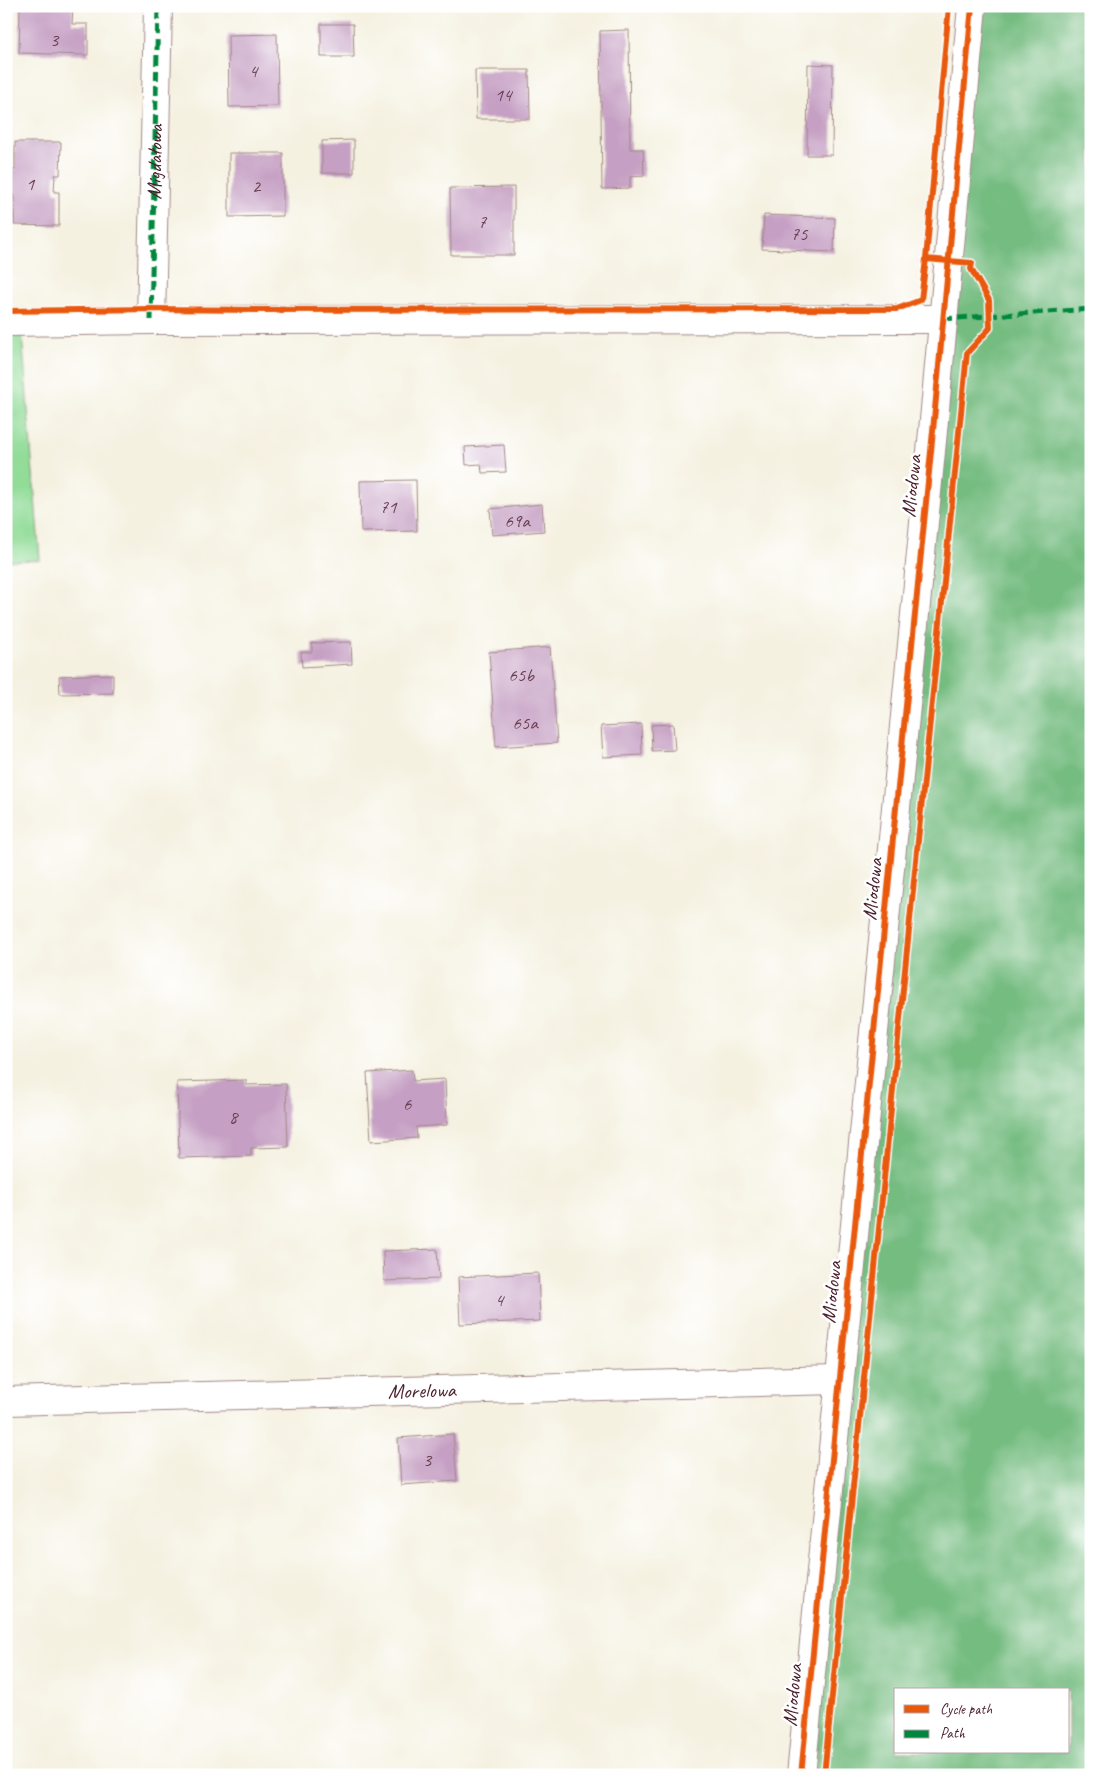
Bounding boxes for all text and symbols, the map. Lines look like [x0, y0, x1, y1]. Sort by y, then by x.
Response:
house number: 3 [50, 28, 60, 52]
house number: 4 [249, 59, 260, 83]
house number: 14 [494, 83, 514, 107]
street label: Migdałowa [141, 123, 168, 200]
house number: 1 [26, 172, 36, 196]
house number: 2 [252, 174, 262, 198]
house number: 7 [478, 210, 488, 234]
house number: 75 [790, 222, 809, 246]
street label: Miodowa [895, 452, 927, 518]
house number: 71 [379, 495, 398, 519]
house number: 69a [504, 509, 531, 533]
house number: 65b [508, 663, 535, 687]
house number: 65a [512, 711, 539, 735]
street label: Miodowa [856, 855, 888, 921]
house number: 6 [403, 1092, 413, 1116]
house number: 8 [229, 1105, 240, 1129]
street label: Miodowa [815, 1258, 847, 1324]
house number: 4 [495, 1288, 506, 1312]
street label: Morelowa [388, 1377, 458, 1404]
house number: 3 [423, 1448, 433, 1472]
street label: Miodowa [776, 1661, 808, 1727]
legend [894, 1688, 1070, 1754]
text: Cycle path [940, 1700, 992, 1719]
text: Path [940, 1724, 966, 1743]

